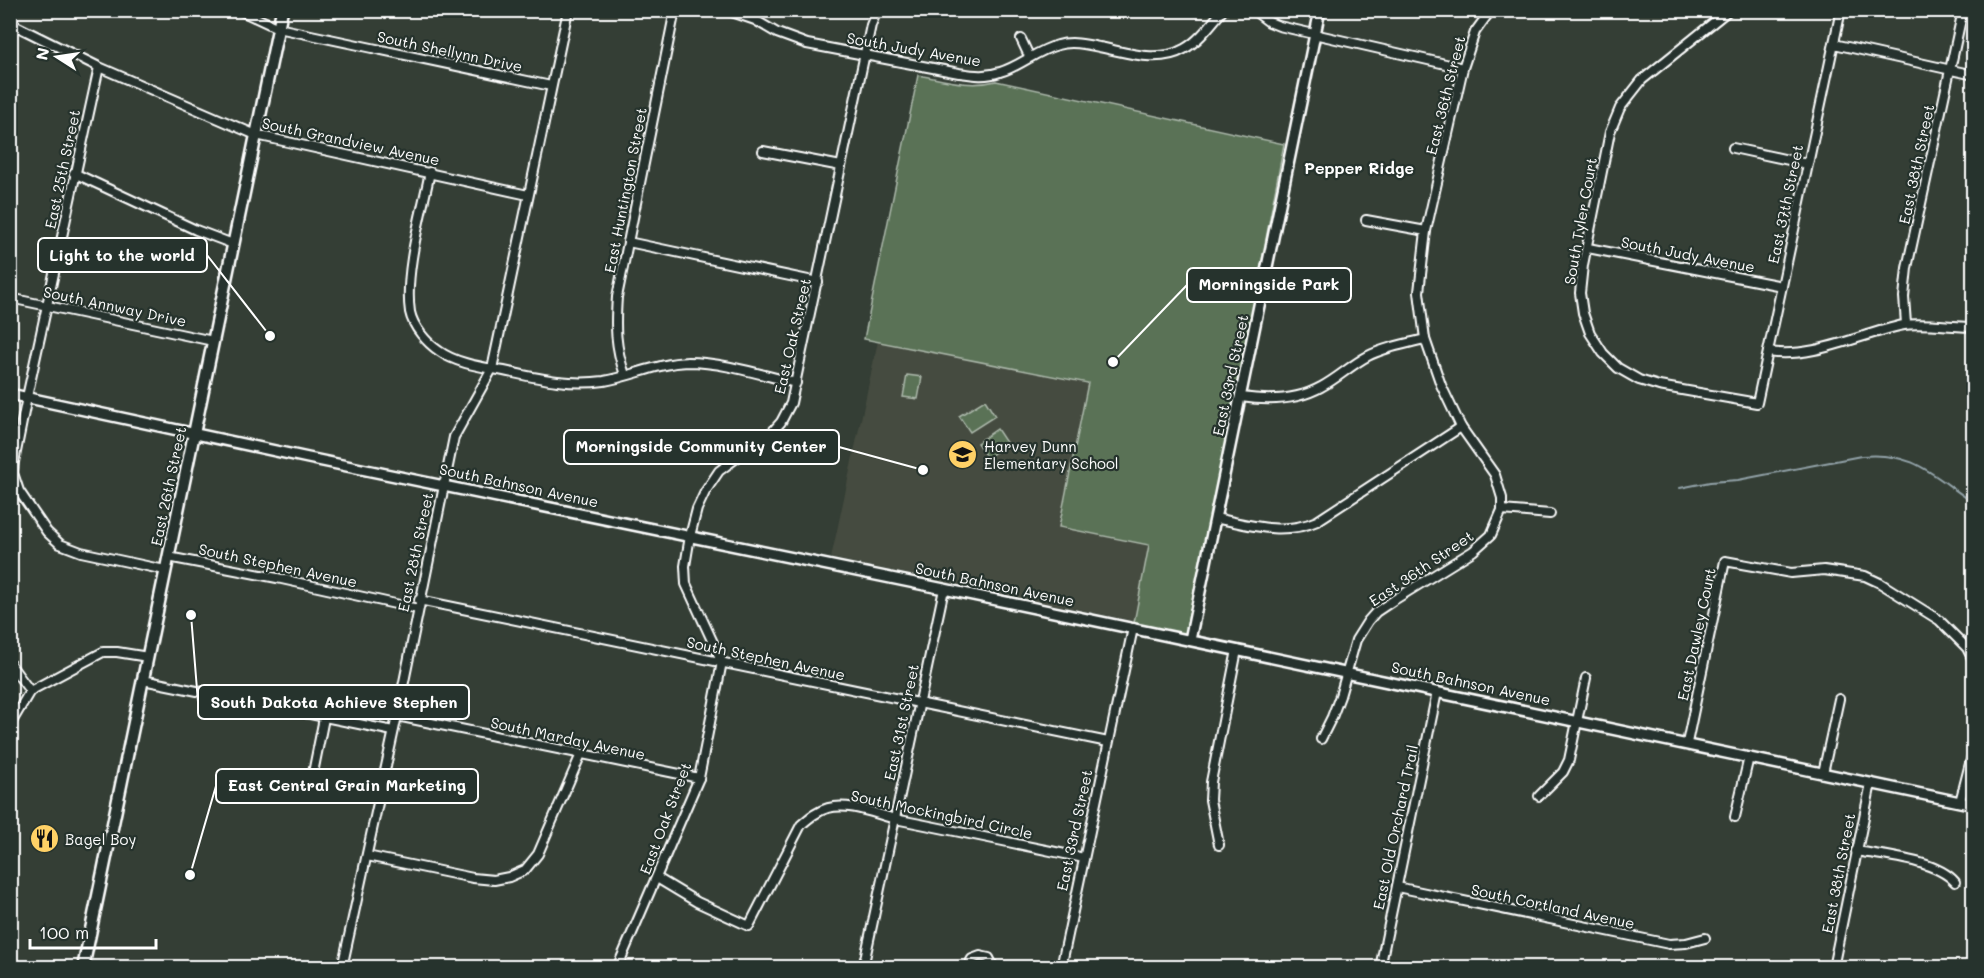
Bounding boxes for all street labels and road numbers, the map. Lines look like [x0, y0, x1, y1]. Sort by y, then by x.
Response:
street label: South Shellynn Drive [376, 26, 524, 76]
street label: South Judy Avenue [845, 27, 983, 71]
street label: East 36th Street [1421, 33, 1469, 157]
street label: East 38th Street [1894, 102, 1938, 226]
street label: East Huntington Street [599, 105, 651, 275]
street label: East 25th Street [40, 108, 84, 230]
street label: South Grandview Avenue [260, 112, 442, 170]
street label: East 37th Street [1763, 143, 1807, 265]
street label: South Tyler Court [1559, 156, 1601, 286]
street label: South Judy Avenue [1619, 231, 1757, 277]
street label: East Oak Street [769, 276, 815, 396]
street label: South Annway Drive [42, 281, 188, 331]
street label: East 33rd Street [1207, 312, 1253, 438]
street label: East 26th Street [146, 424, 190, 548]
street label: South Bahnson Avenue [438, 458, 600, 512]
street label: East 28th Street [393, 490, 437, 614]
street label: East 36th Street [1365, 526, 1477, 610]
street label: South Stephen Avenue [197, 538, 359, 592]
street label: South Bahnson Avenue [914, 557, 1076, 611]
street label: East Dawley Court [1672, 566, 1720, 702]
street label: South Stephen Avenue [685, 631, 847, 685]
street label: South Bahnson Avenue [1390, 656, 1552, 710]
street label: East 31st Street [879, 662, 923, 782]
street label: South Marday Avenue [489, 712, 647, 764]
street label: East Old Orchard Trail [1368, 743, 1422, 911]
street label: East Oak Street [634, 759, 696, 877]
street label: East 33rd Street [1051, 767, 1097, 893]
street label: South Mockingbird Circle [849, 785, 1035, 843]
street label: East 38th Street [1817, 811, 1859, 935]
street label: South Cortland Avenue [1469, 879, 1637, 933]

